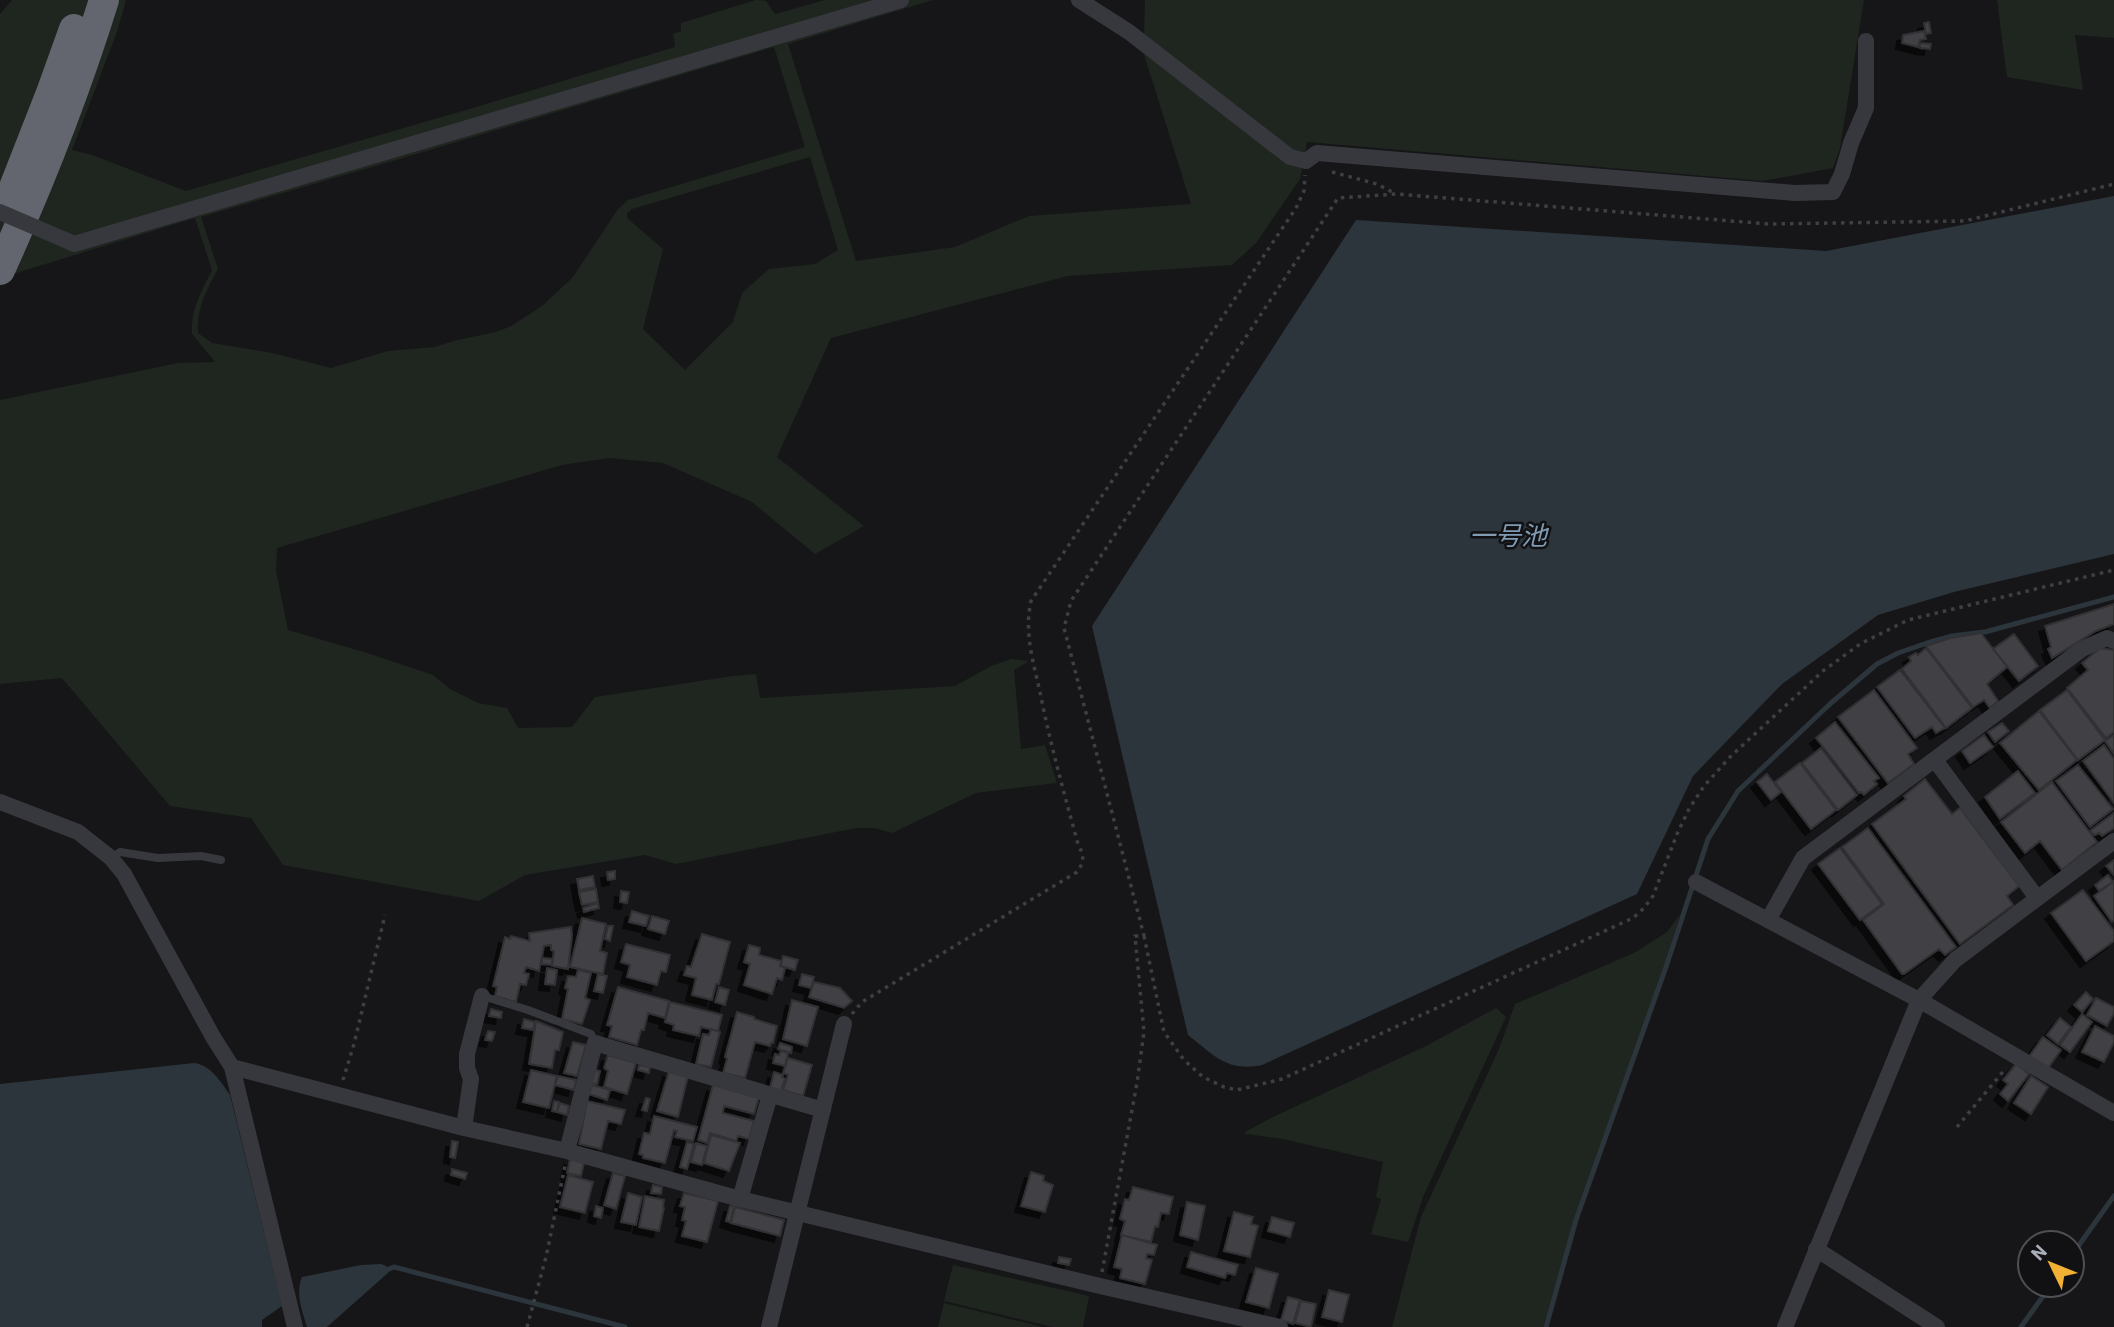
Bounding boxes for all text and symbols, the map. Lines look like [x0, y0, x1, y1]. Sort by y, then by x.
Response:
water label: 一号池 [1469, 519, 1550, 550]
north arrow [2016, 1229, 2086, 1299]
text: N [2025, 1240, 2051, 1265]

